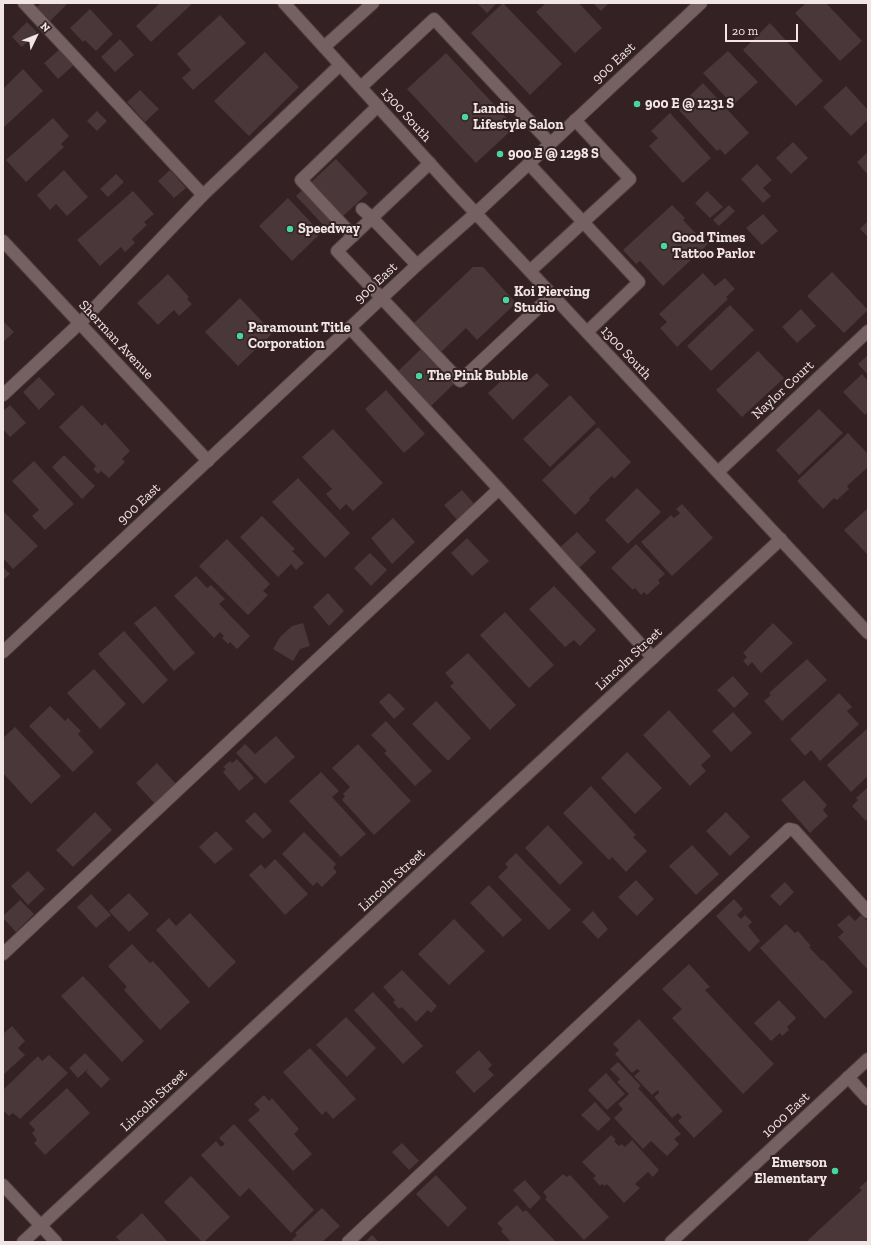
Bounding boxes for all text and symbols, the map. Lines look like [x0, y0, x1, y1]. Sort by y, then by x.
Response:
north arrow [16, 16, 56, 56]
scale bar [727, 16, 800, 42]
text: N [38, 20, 53, 35]
text: 20 m [732, 24, 758, 38]
street label: 900 East [589, 39, 639, 87]
street label: 1300 South [377, 84, 435, 146]
place label: 900 E @ 1231 S [645, 96, 734, 112]
marker: 900 E @ 1231 S [632, 99, 642, 109]
place label: Landis Lifestyle Salon [473, 101, 563, 134]
marker: Landis Lifestyle Salon [460, 112, 470, 122]
place label: 900 E @ 1298 S [508, 146, 599, 162]
marker: 900 E @ 1298 S [495, 149, 505, 159]
place label: Speedway [298, 221, 360, 237]
marker: Speedway [285, 224, 295, 234]
place label: Good Times Tattoo Parlor [672, 230, 755, 262]
marker: Good Times Tattoo Parlor [659, 241, 669, 251]
street label: 900 East [351, 259, 401, 307]
place label: Koi Piercing Studio [514, 284, 590, 316]
marker: Koi Piercing Studio [501, 295, 511, 305]
street label: Sherman Avenue [75, 297, 157, 383]
place label: Paramount Title Corporation [248, 320, 351, 352]
street label: 1300 South [597, 323, 655, 383]
marker: Paramount Title Corporation [235, 331, 245, 341]
street label: Naylor Court [749, 357, 817, 423]
place label: The Pink Bubble [427, 368, 528, 384]
marker: The Pink Bubble [414, 371, 424, 381]
street label: 900 East [114, 480, 164, 528]
street label: Lincoln Street [592, 624, 666, 694]
street label: Lincoln Street [355, 845, 429, 915]
street label: Lincoln Street [117, 1065, 191, 1135]
street label: 1000 East [759, 1089, 813, 1141]
place label: Emerson Elementary [754, 1155, 827, 1188]
marker: Emerson Elementary [830, 1166, 840, 1176]

